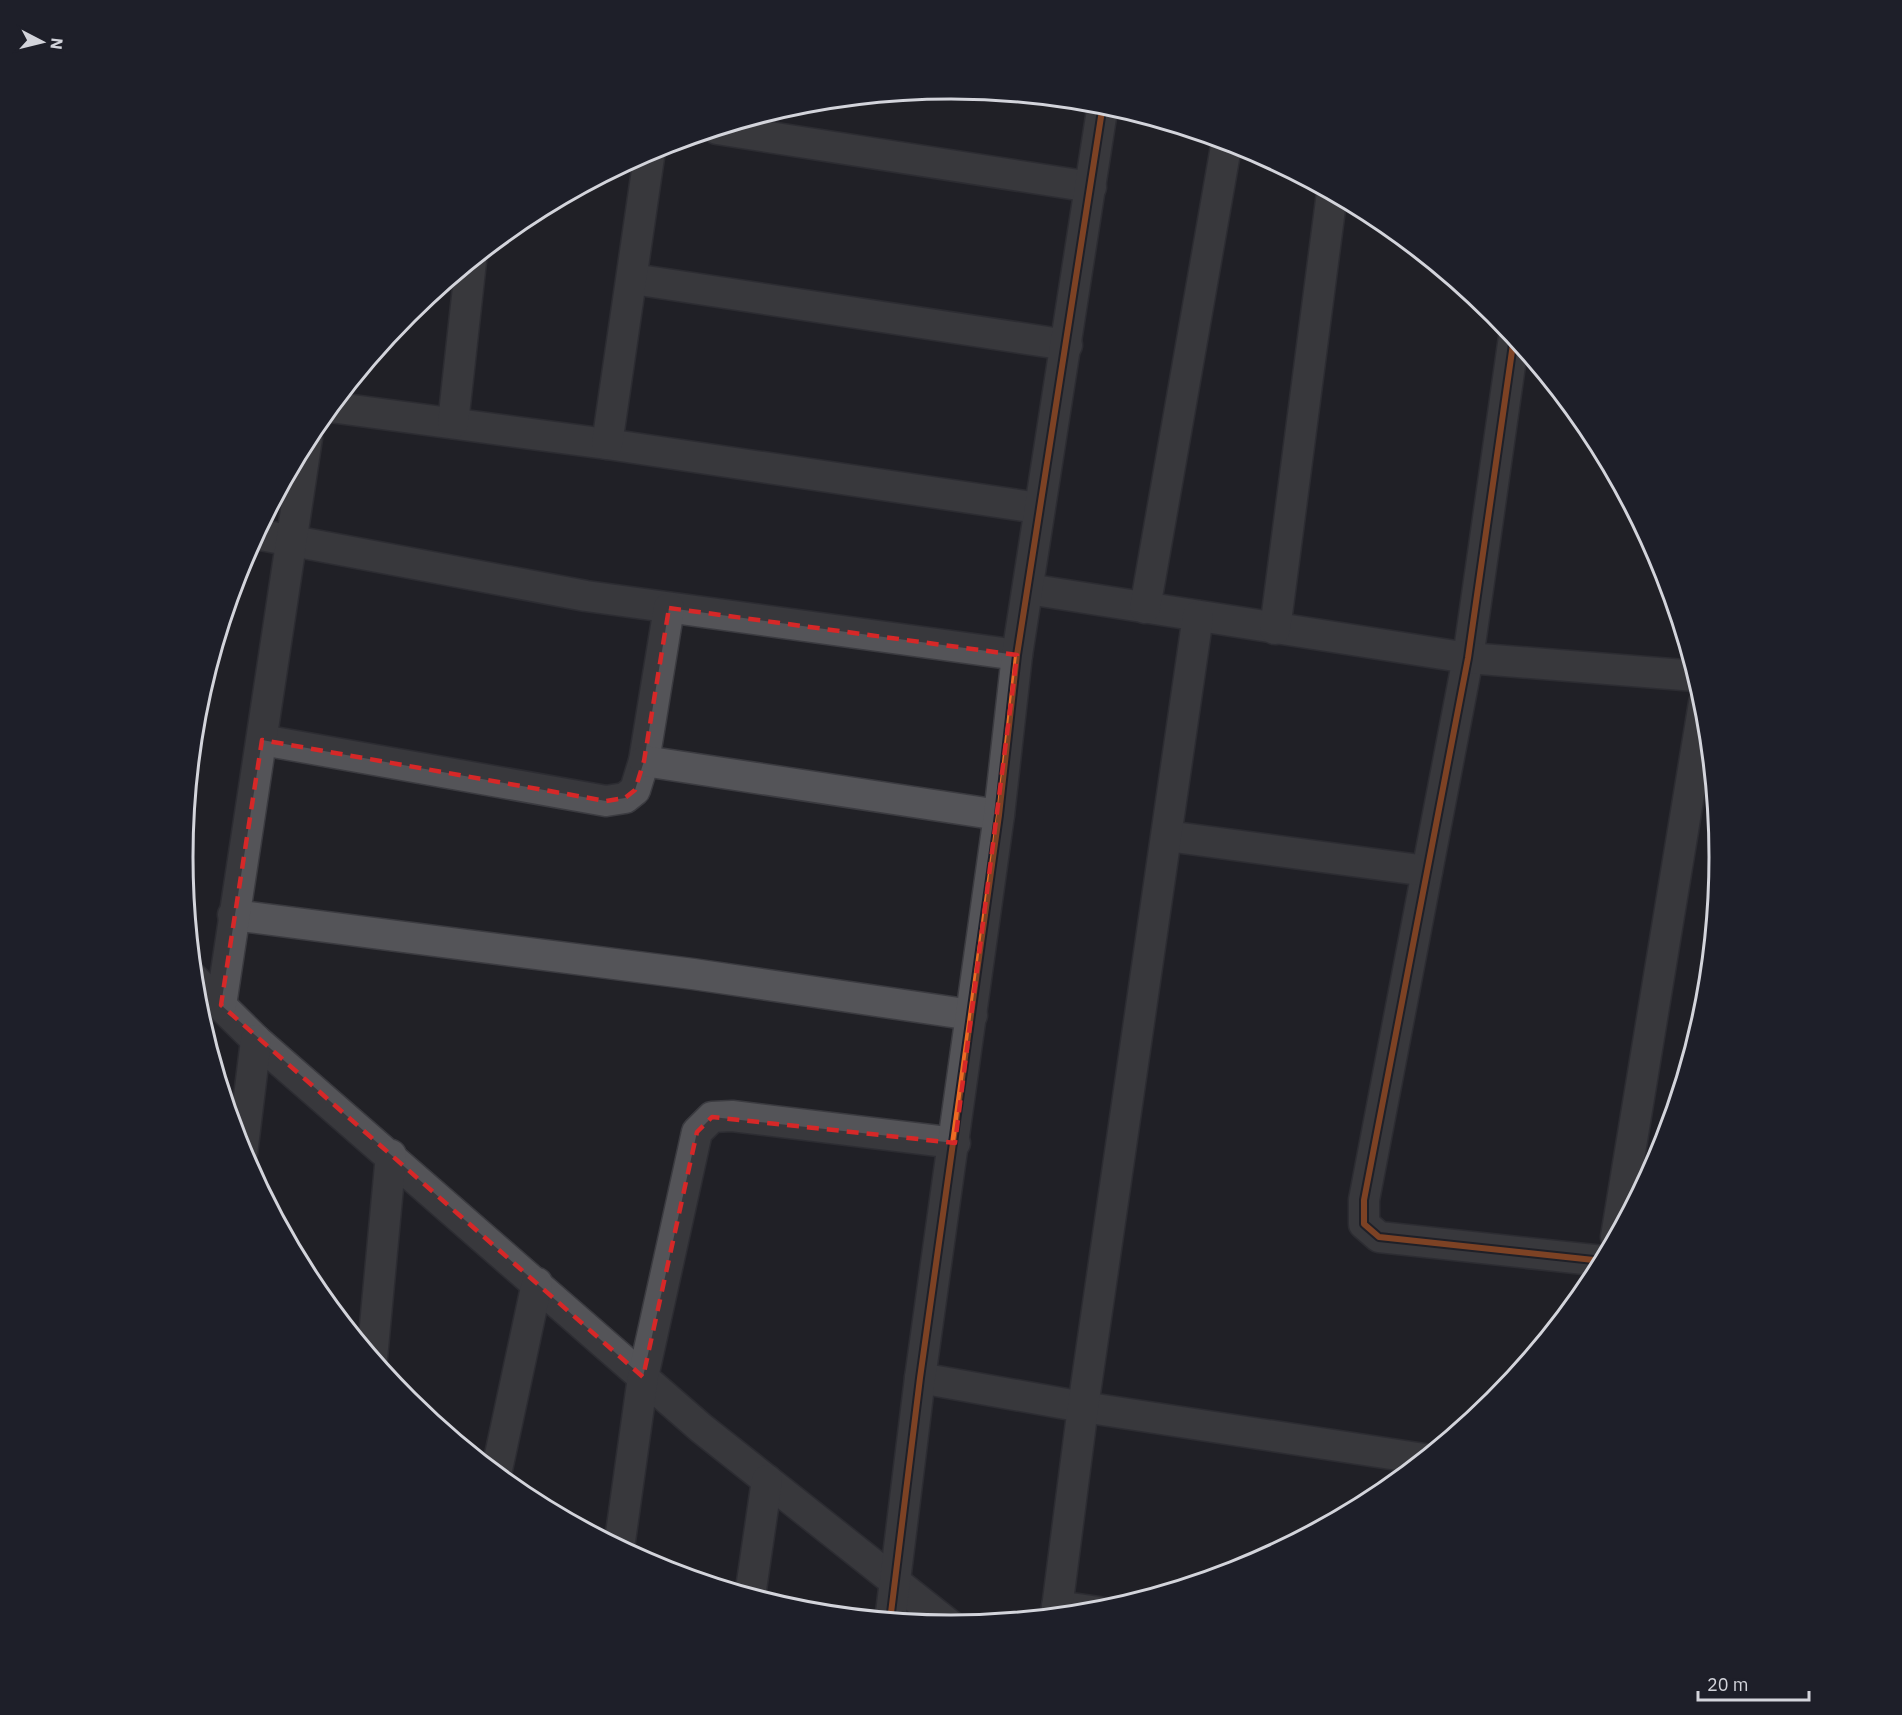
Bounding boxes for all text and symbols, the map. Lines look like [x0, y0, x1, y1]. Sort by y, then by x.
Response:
north arrow [12, 12, 72, 72]
text: N [46, 37, 68, 51]
scale bar [1698, 1664, 1809, 1702]
text: 20 m [1707, 1673, 1749, 1696]

